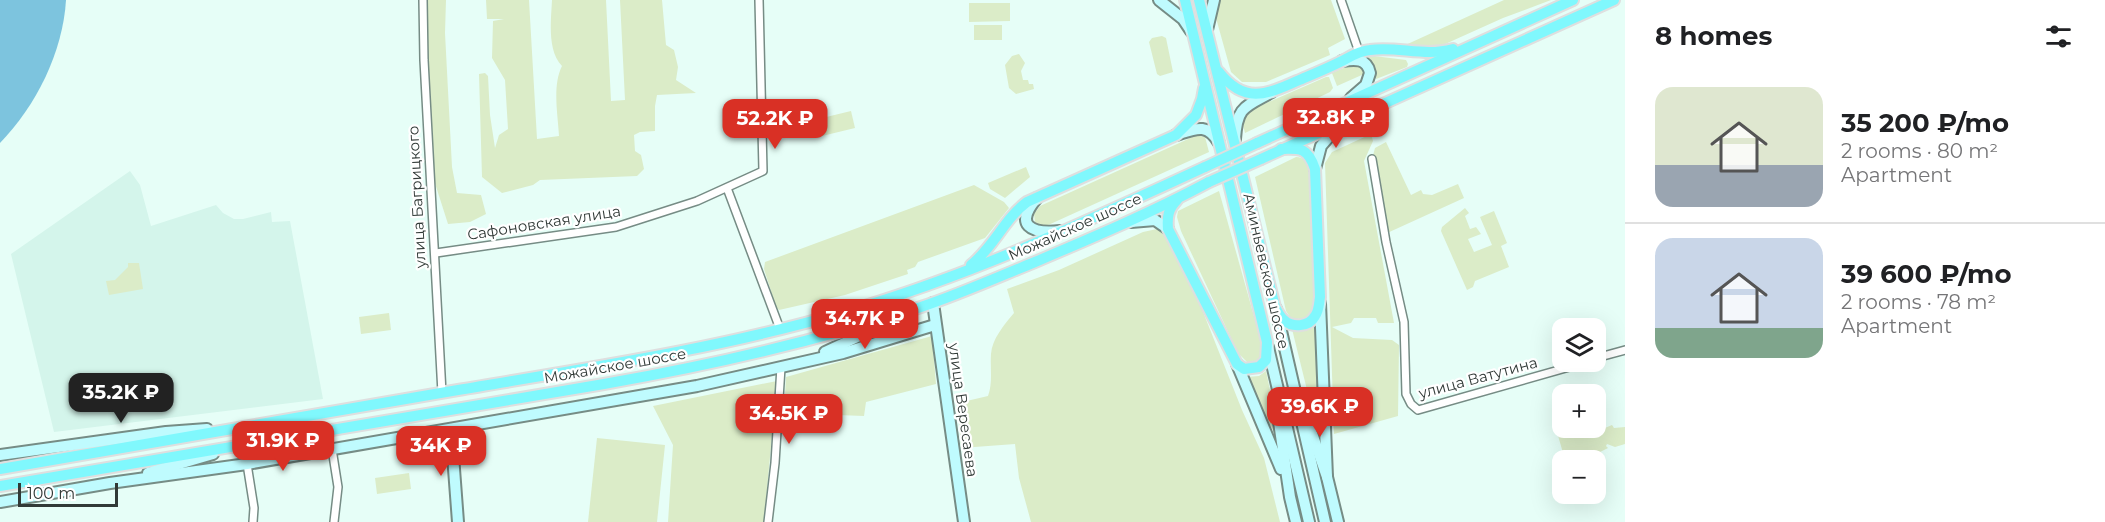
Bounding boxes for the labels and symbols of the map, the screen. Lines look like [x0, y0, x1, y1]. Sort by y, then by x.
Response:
pin: 32.8K ₽ [1281, 98, 1391, 149]
pin: 52.2K ₽ [720, 99, 830, 150]
street label: улица Багрицкого [403, 125, 430, 270]
street label: Можайское шоссе [1005, 189, 1144, 265]
street label: Аминьевское шоссе [1239, 191, 1294, 351]
street label: Сафоновская улица [466, 201, 622, 244]
pin: 34.7K ₽ [810, 299, 920, 350]
street label: улица Вересаева [945, 341, 982, 478]
street label: Можайское шоссе [542, 344, 687, 387]
street label: улица Ватутина [1415, 352, 1539, 403]
pin: 35.2K ₽ [66, 373, 176, 424]
pin: 39.6K ₽ [1265, 387, 1375, 438]
pin: 34.5K ₽ [734, 394, 844, 445]
pin: 31.9K ₽ [228, 421, 338, 472]
pin: 34K ₽ [399, 426, 483, 477]
scale bar [18, 480, 118, 508]

